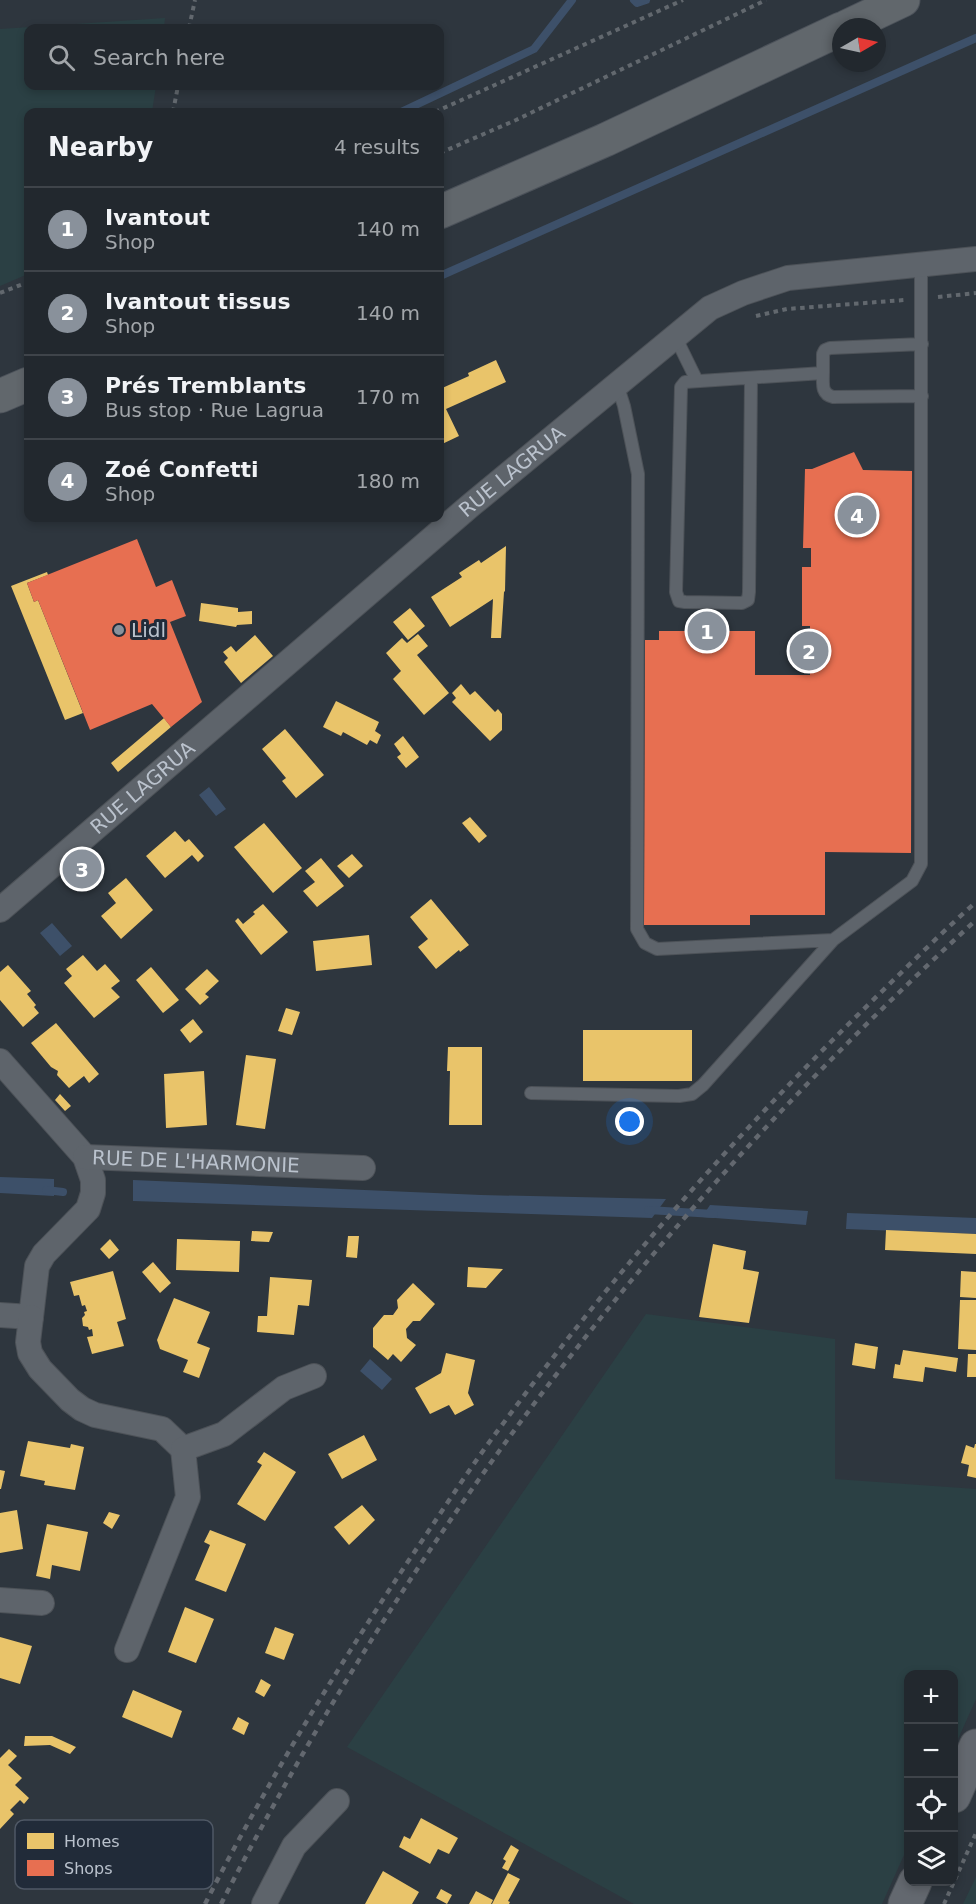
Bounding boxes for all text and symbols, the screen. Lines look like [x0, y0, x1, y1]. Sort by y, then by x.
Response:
north arrow [832, 18, 886, 72]
search box [24, 24, 444, 90]
icon: search [45, 41, 78, 74]
text: Search here [93, 45, 225, 70]
text: Nearby [48, 132, 153, 162]
text: 4 results [334, 135, 420, 159]
text: Ivantout [105, 205, 210, 230]
text: 1 [61, 217, 74, 241]
text: 140 m [356, 217, 420, 241]
text: Shop [105, 230, 155, 254]
text: Ivantout tissus [105, 289, 291, 314]
text: 2 [61, 301, 74, 325]
text: 140 m [356, 301, 420, 325]
text: Shop [105, 314, 155, 338]
text: Prés Tremblants [105, 373, 306, 398]
text: 3 [61, 385, 74, 409]
text: 170 m [356, 385, 420, 409]
text: Bus stop · Rue Lagrua [105, 398, 324, 422]
street label: RUE LAGRUA [454, 421, 570, 522]
text: Zoé Confetti [105, 457, 259, 482]
text: 4 [61, 469, 74, 493]
text: 180 m [356, 469, 420, 493]
text: Shop [105, 482, 155, 506]
pin: 4 [838, 492, 876, 538]
pin: 1 [688, 608, 726, 654]
place label: Lidl [131, 618, 166, 642]
marker: Lidl [112, 623, 126, 637]
pin: 2 [790, 628, 828, 674]
street label: RUE LAGRUA [85, 736, 200, 839]
pin: 3 [62, 846, 101, 892]
your location [615, 1107, 644, 1136]
street label: RUE DE L'HARMONIE [92, 1145, 300, 1177]
map controls [904, 1670, 958, 1886]
button: + [904, 1670, 958, 1724]
button: − [904, 1724, 958, 1778]
button: locate [904, 1778, 958, 1832]
legend [15, 1820, 213, 1889]
text: Homes [64, 1832, 120, 1851]
button: layers [904, 1832, 958, 1886]
text: Shops [64, 1859, 113, 1878]

